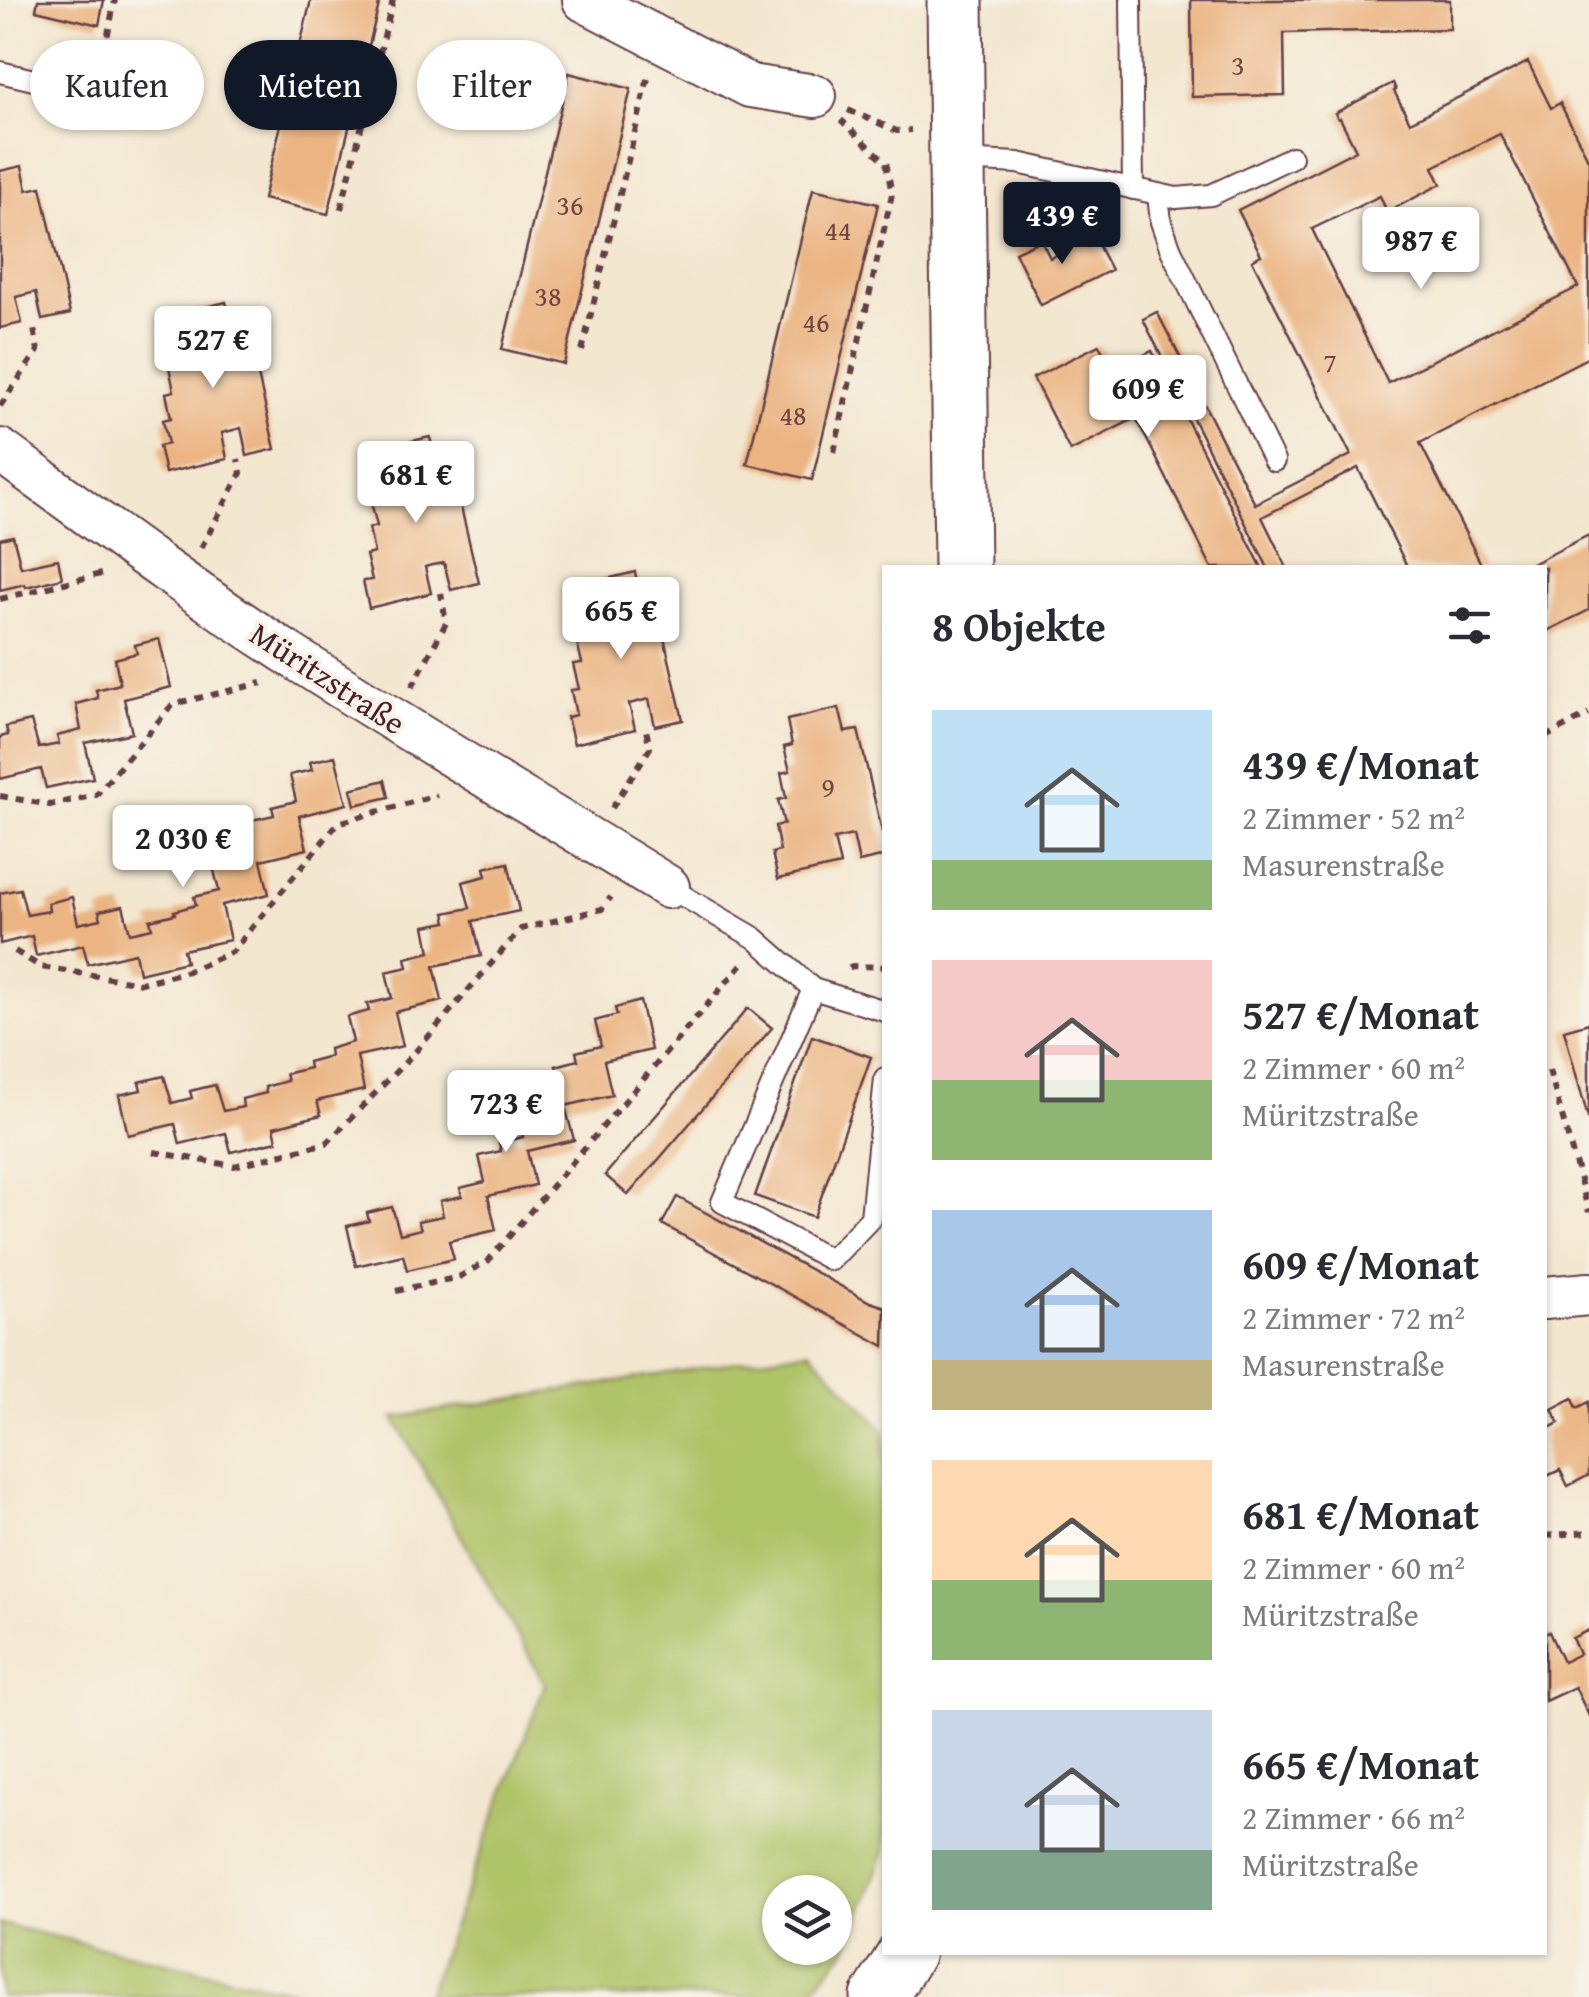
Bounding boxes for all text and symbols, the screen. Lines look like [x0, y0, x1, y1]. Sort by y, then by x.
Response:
chip: Kaufen [30, 40, 204, 130]
chip: Mieten [224, 40, 397, 130]
chip: Filter [417, 40, 567, 130]
house number: 3 [1231, 44, 1245, 85]
pin: 439 € [992, 182, 1132, 267]
house number: 36 [557, 184, 583, 225]
text: 439 € [1025, 191, 1099, 238]
pin: 987 € [1351, 207, 1491, 292]
house number: 44 [825, 209, 851, 250]
text: 987 € [1384, 216, 1458, 263]
house number: 38 [535, 275, 561, 316]
house number: 46 [803, 301, 829, 342]
pin: 527 € [143, 306, 283, 391]
text: 527 € [176, 315, 250, 362]
house number: 7 [1323, 341, 1337, 382]
pin: 609 € [1078, 355, 1218, 440]
text: 609 € [1111, 364, 1185, 411]
house number: 48 [780, 394, 806, 435]
pin: 681 € [346, 441, 486, 526]
text: 681 € [379, 450, 453, 497]
pin: 665 € [551, 577, 691, 662]
text: 665 € [584, 586, 658, 633]
text: 8 Objekte [932, 595, 1106, 656]
icon: filters [1442, 598, 1497, 653]
street label: Müritzstraße [241, 610, 415, 746]
text: 439 €/Monat [1242, 733, 1479, 794]
icon: home [1012, 750, 1132, 870]
house number: 9 [821, 766, 835, 807]
text: 2 Zimmer · 52 m² [1242, 794, 1465, 841]
pin: 2 030 € [91, 805, 275, 890]
text: 2 030 € [135, 814, 231, 861]
text: Masurenstraße [1242, 841, 1445, 888]
text: 527 €/Monat [1242, 983, 1479, 1044]
icon: home [1012, 1000, 1132, 1120]
text: 2 Zimmer · 60 m² [1242, 1044, 1465, 1091]
pin: 723 € [436, 1070, 576, 1155]
text: 723 € [469, 1079, 543, 1126]
text: Müritzstraße [1242, 1091, 1419, 1138]
text: 609 €/Monat [1242, 1233, 1479, 1294]
icon: home [1012, 1250, 1132, 1370]
text: 2 Zimmer · 72 m² [1242, 1294, 1465, 1341]
text: Masurenstraße [1242, 1341, 1445, 1388]
text: 681 €/Monat [1242, 1483, 1479, 1544]
icon: home [1012, 1500, 1132, 1620]
text: 2 Zimmer · 60 m² [1242, 1544, 1465, 1591]
text: Müritzstraße [1242, 1591, 1419, 1638]
text: 665 €/Monat [1242, 1733, 1479, 1794]
icon: home [1012, 1750, 1132, 1870]
text: 2 Zimmer · 66 m² [1242, 1794, 1465, 1841]
text: Müritzstraße [1242, 1841, 1419, 1888]
map controls [762, 1875, 852, 1965]
button: layers [762, 1875, 852, 1965]

